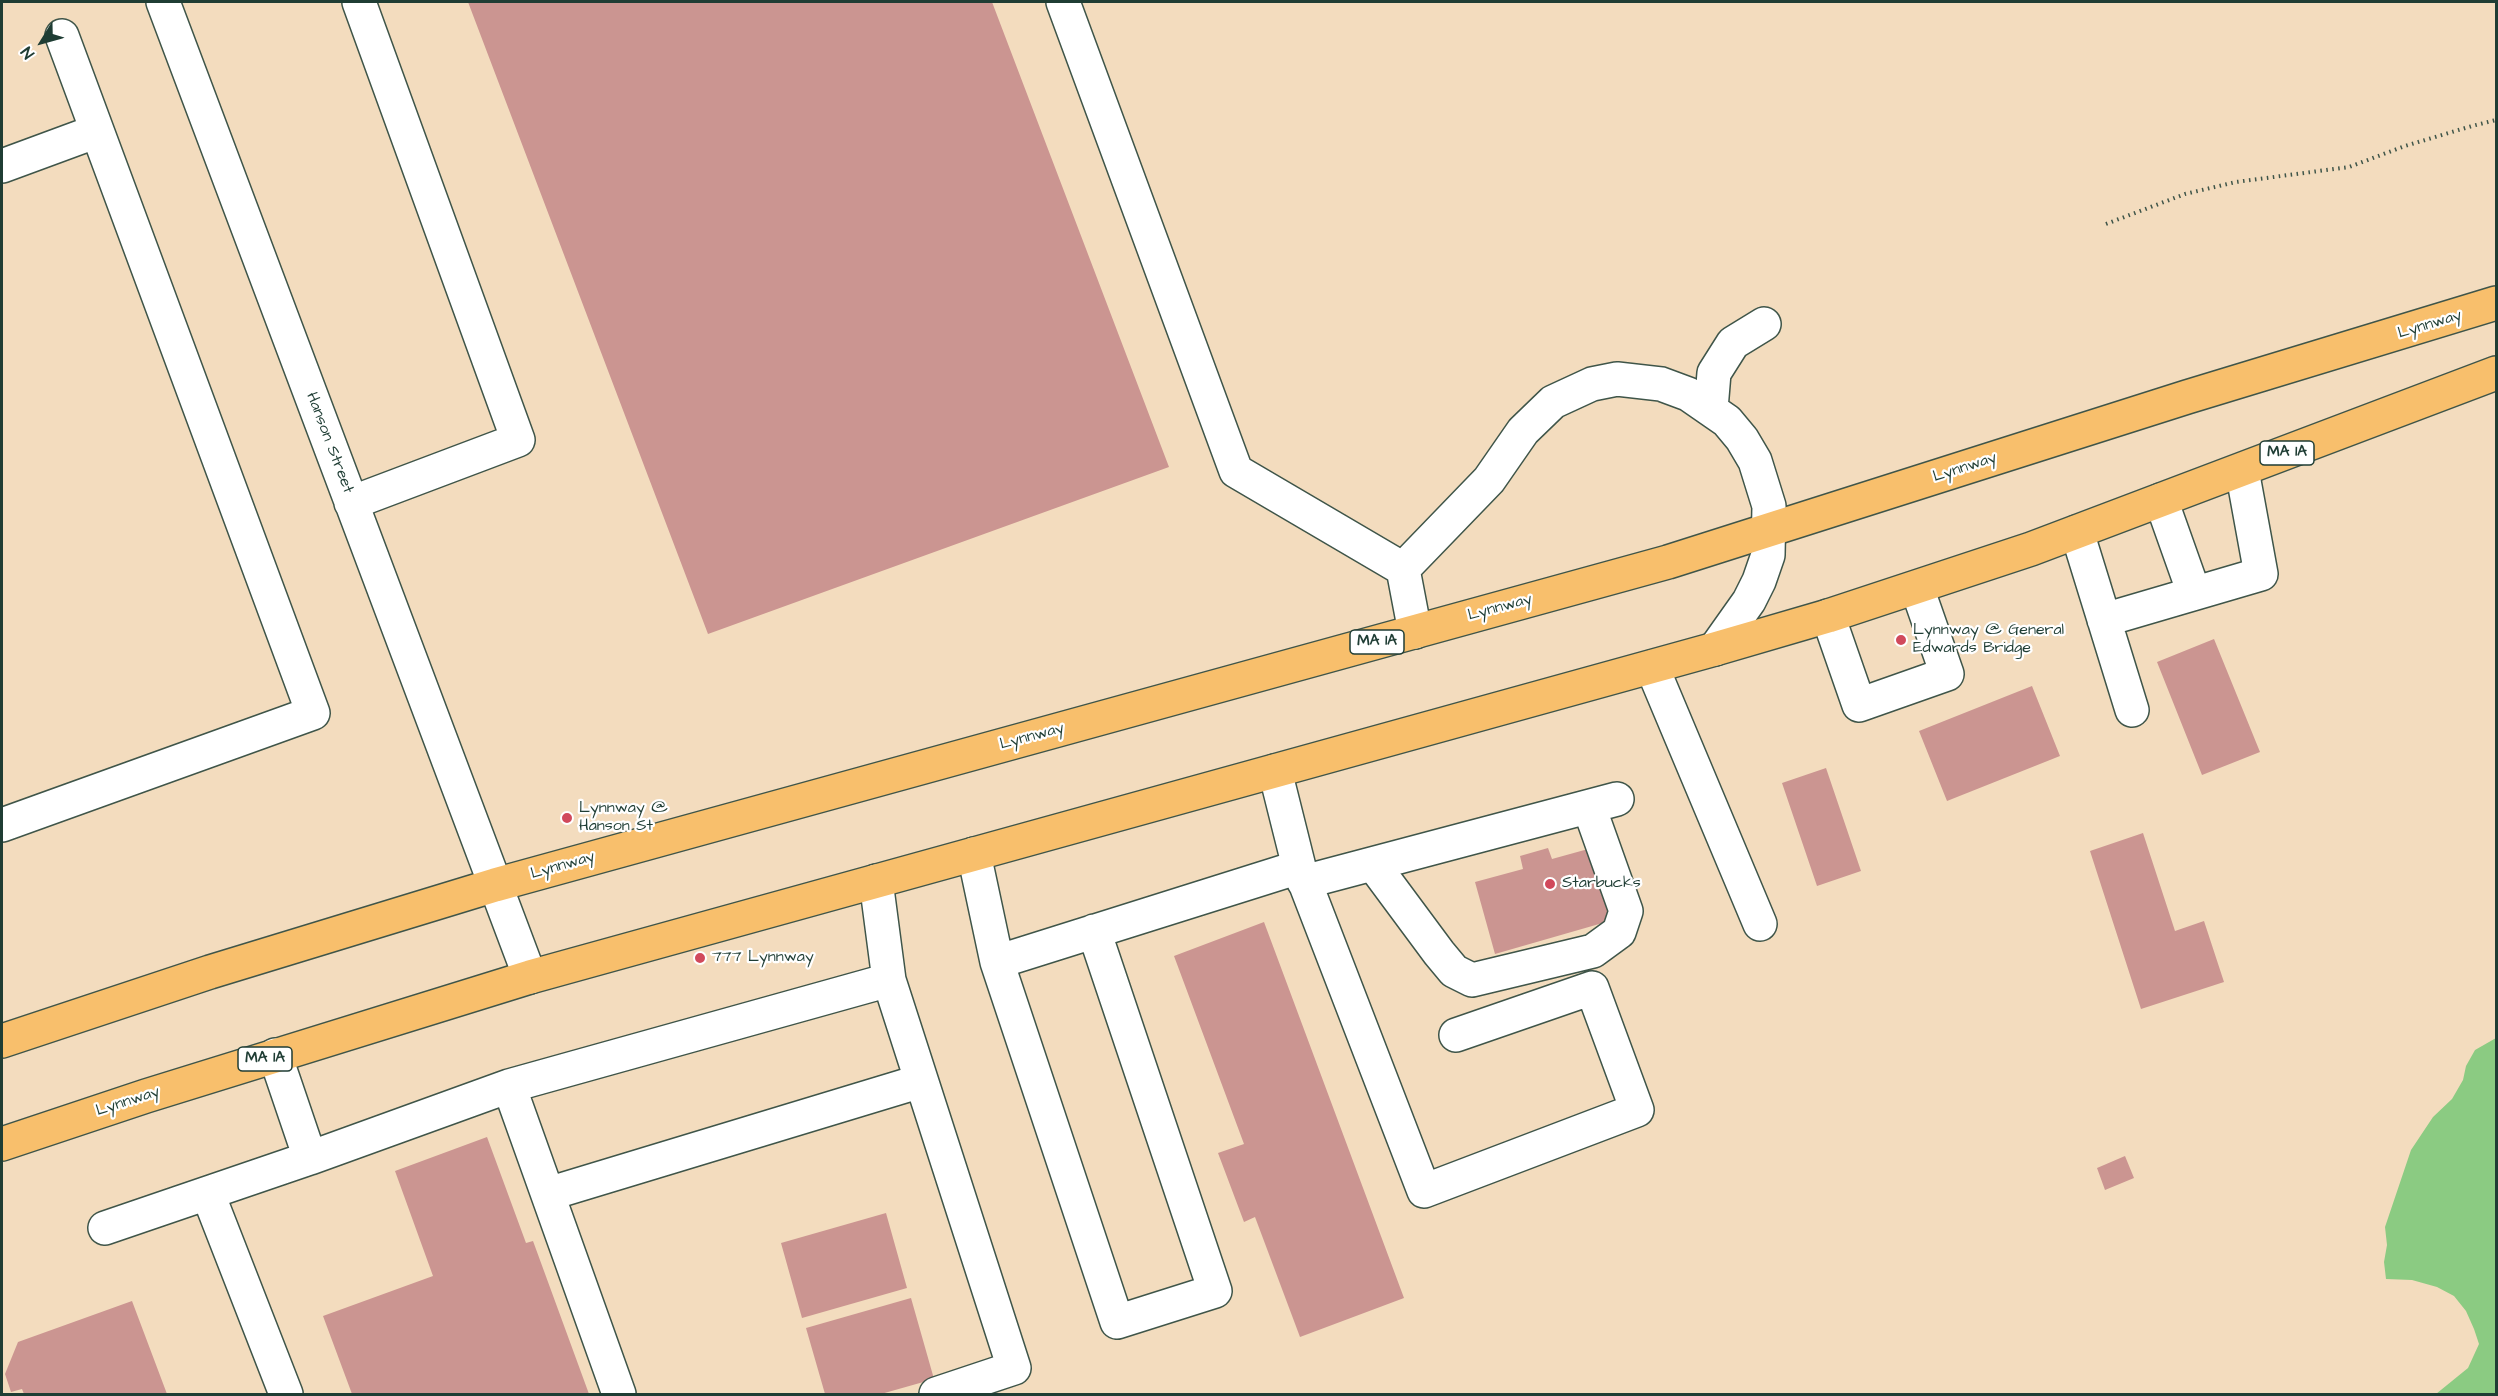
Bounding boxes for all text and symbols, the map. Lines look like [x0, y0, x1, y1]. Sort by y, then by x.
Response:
north arrow [12, 12, 72, 72]
text: N [16, 42, 39, 63]
street label: Lynnway [2396, 306, 2464, 344]
street label: Hanson Street [301, 390, 357, 496]
road number: MA 1A [2260, 441, 2314, 465]
street label: Lynnway [1931, 449, 1999, 487]
street label: Lynnway [1466, 590, 1534, 626]
place label: Lynnway @ General Edwards Bridge [1913, 621, 2064, 659]
road number: MA 1A [1350, 630, 1404, 654]
marker: Lynnway @ General Edwards Bridge [1894, 633, 1908, 647]
street label: Lynnway [998, 719, 1066, 755]
place label: Lynnway @ Hanson St [579, 799, 668, 837]
marker: Lynnway @ Hanson St [560, 811, 574, 825]
street label: Lynnway [529, 848, 597, 884]
place label: Starbucks [1562, 874, 1641, 894]
marker: Starbucks [1543, 877, 1557, 891]
place label: 777 Lynnway [712, 948, 814, 968]
marker: 777 Lynnway [693, 951, 707, 965]
road number: MA 1A [238, 1047, 292, 1071]
street label: Lynnway [94, 1083, 162, 1121]

